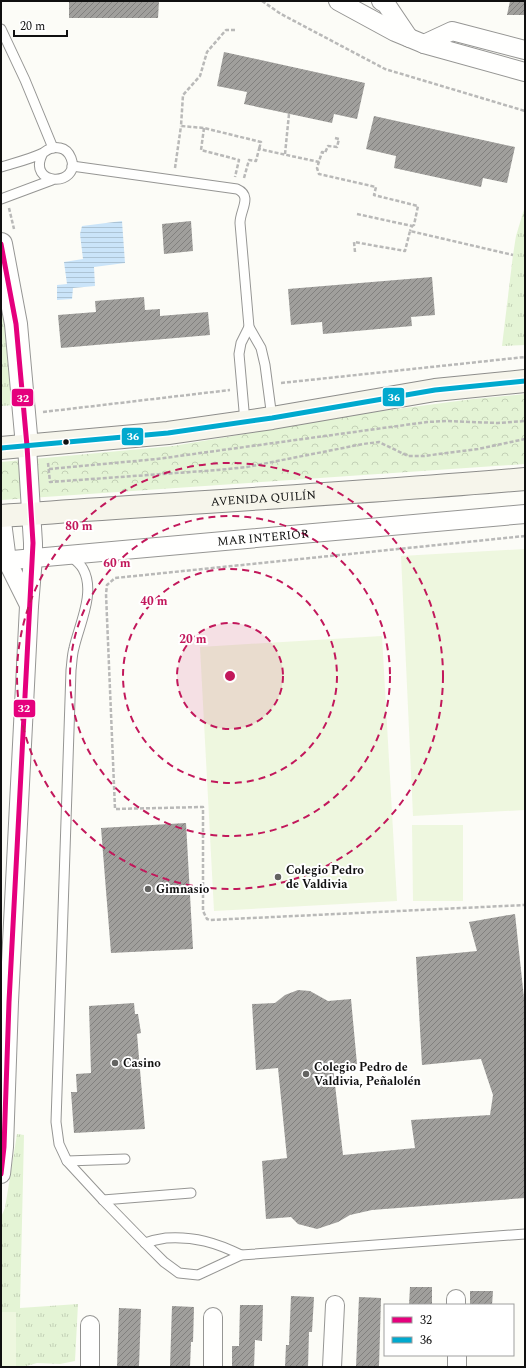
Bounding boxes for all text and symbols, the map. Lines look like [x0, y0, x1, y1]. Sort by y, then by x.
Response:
scale bar [14, 12, 67, 38]
text: 20 m [20, 17, 45, 36]
line badge: 36 [382, 387, 405, 407]
line badge: 32 [11, 388, 34, 407]
text: 36 [388, 389, 400, 406]
text: 32 [17, 390, 29, 407]
line badge: 36 [121, 427, 144, 446]
text: 36 [127, 428, 139, 445]
unlabelled marker [61, 437, 71, 447]
street label: AVENIDA QUILÍN [210, 486, 317, 512]
text: 80 m [65, 517, 93, 536]
street label: MAR INTERIOR [216, 524, 310, 552]
text: 60 m [103, 554, 131, 573]
text: 40 m [140, 592, 168, 611]
text: 20 m [179, 630, 207, 649]
centre of rings [223, 669, 237, 683]
line badge: 32 [13, 699, 36, 718]
text: 32 [18, 700, 30, 717]
place label: Colegio Pedro de Valdivia [286, 861, 364, 894]
marker: Colegio Pedro de Valdivia [273, 872, 283, 882]
place label: Gimnasio [156, 880, 210, 899]
marker: Gimnasio [143, 884, 153, 894]
place label: Casino [123, 1054, 161, 1073]
marker: Casino [110, 1058, 120, 1068]
place label: Colegio Pedro de Valdivia, Peñalolén [314, 1058, 422, 1091]
marker: Colegio Pedro de Valdivia, Peñalolén [301, 1069, 311, 1079]
legend [384, 1304, 514, 1356]
text: 32 [420, 1311, 432, 1330]
text: 36 [420, 1331, 432, 1350]

